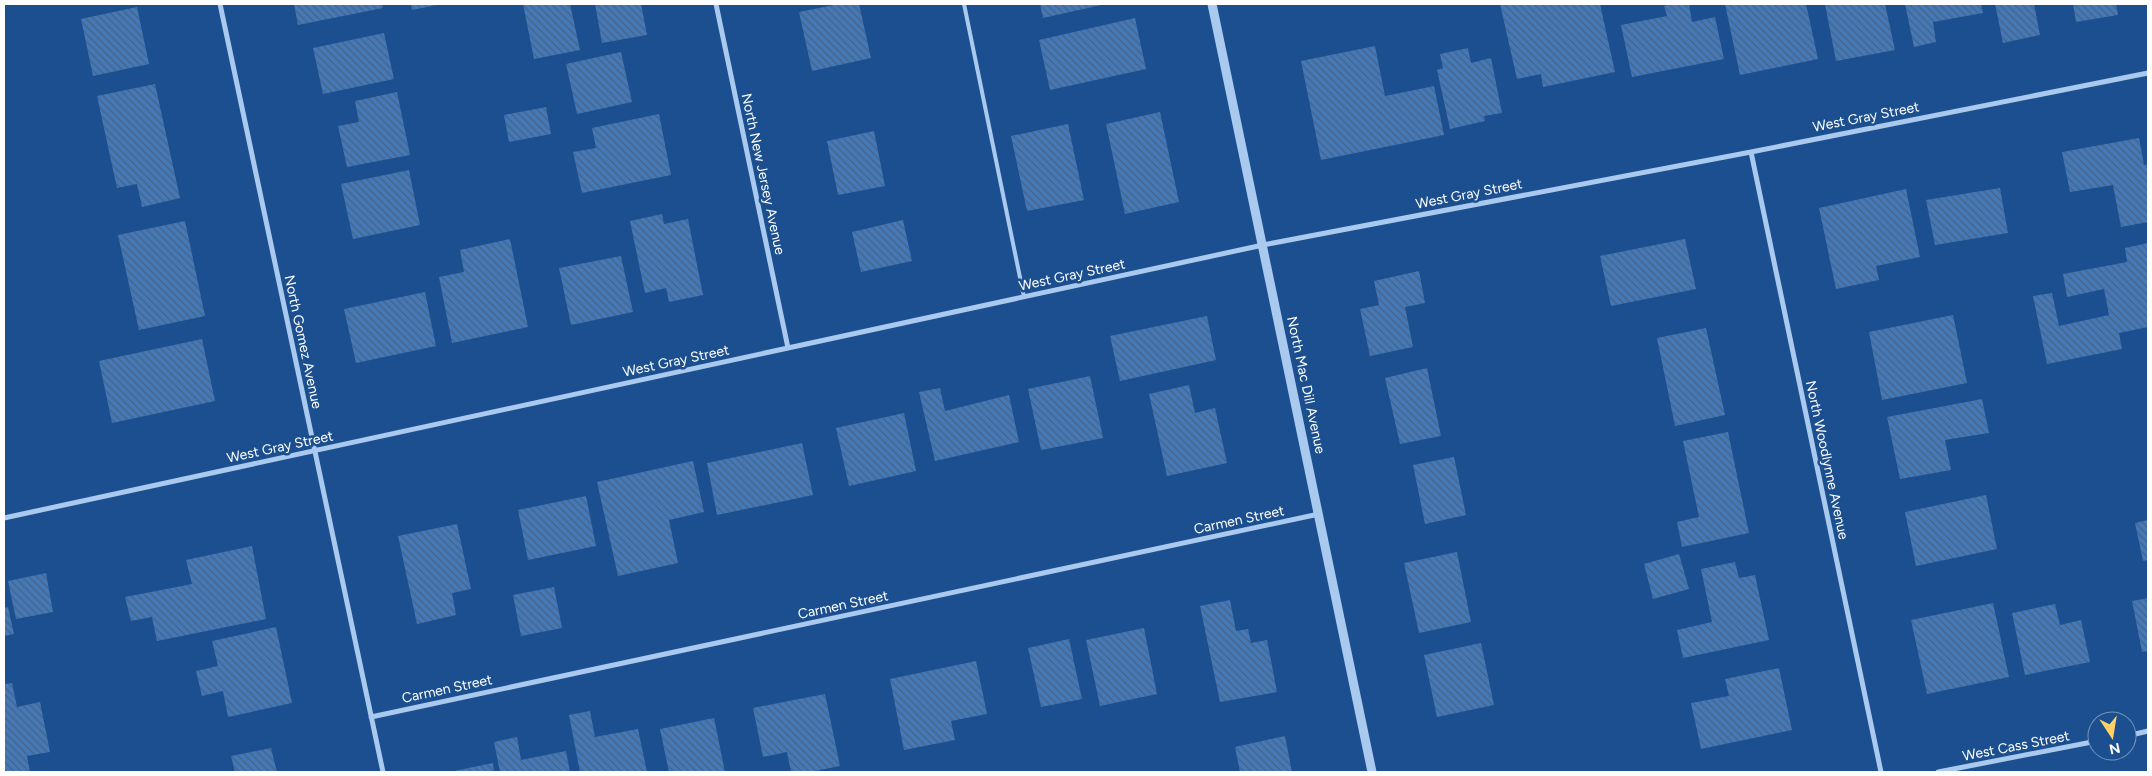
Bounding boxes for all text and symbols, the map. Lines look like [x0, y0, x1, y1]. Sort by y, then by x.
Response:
street label: North New Jersey Avenue [738, 92, 789, 257]
street label: West Gray Street [1811, 98, 1921, 136]
street label: West Gray Street [1414, 175, 1524, 213]
street label: West Gray Street [1017, 255, 1127, 295]
street label: North Gomez Avenue [281, 274, 326, 411]
street label: North Mac Dill Avenue [1283, 315, 1329, 456]
street label: West Gray Street [621, 341, 731, 381]
street label: North Woodlynne Avenue [1802, 379, 1852, 541]
street label: West Gray Street [225, 427, 335, 467]
street label: Carmen Street [1192, 502, 1286, 538]
street label: Carmen Street [796, 587, 890, 623]
street label: Carmen Street [400, 671, 494, 707]
north arrow [2087, 711, 2137, 761]
street label: West Cass Street [1961, 727, 2071, 765]
text: N [2108, 739, 2122, 758]

